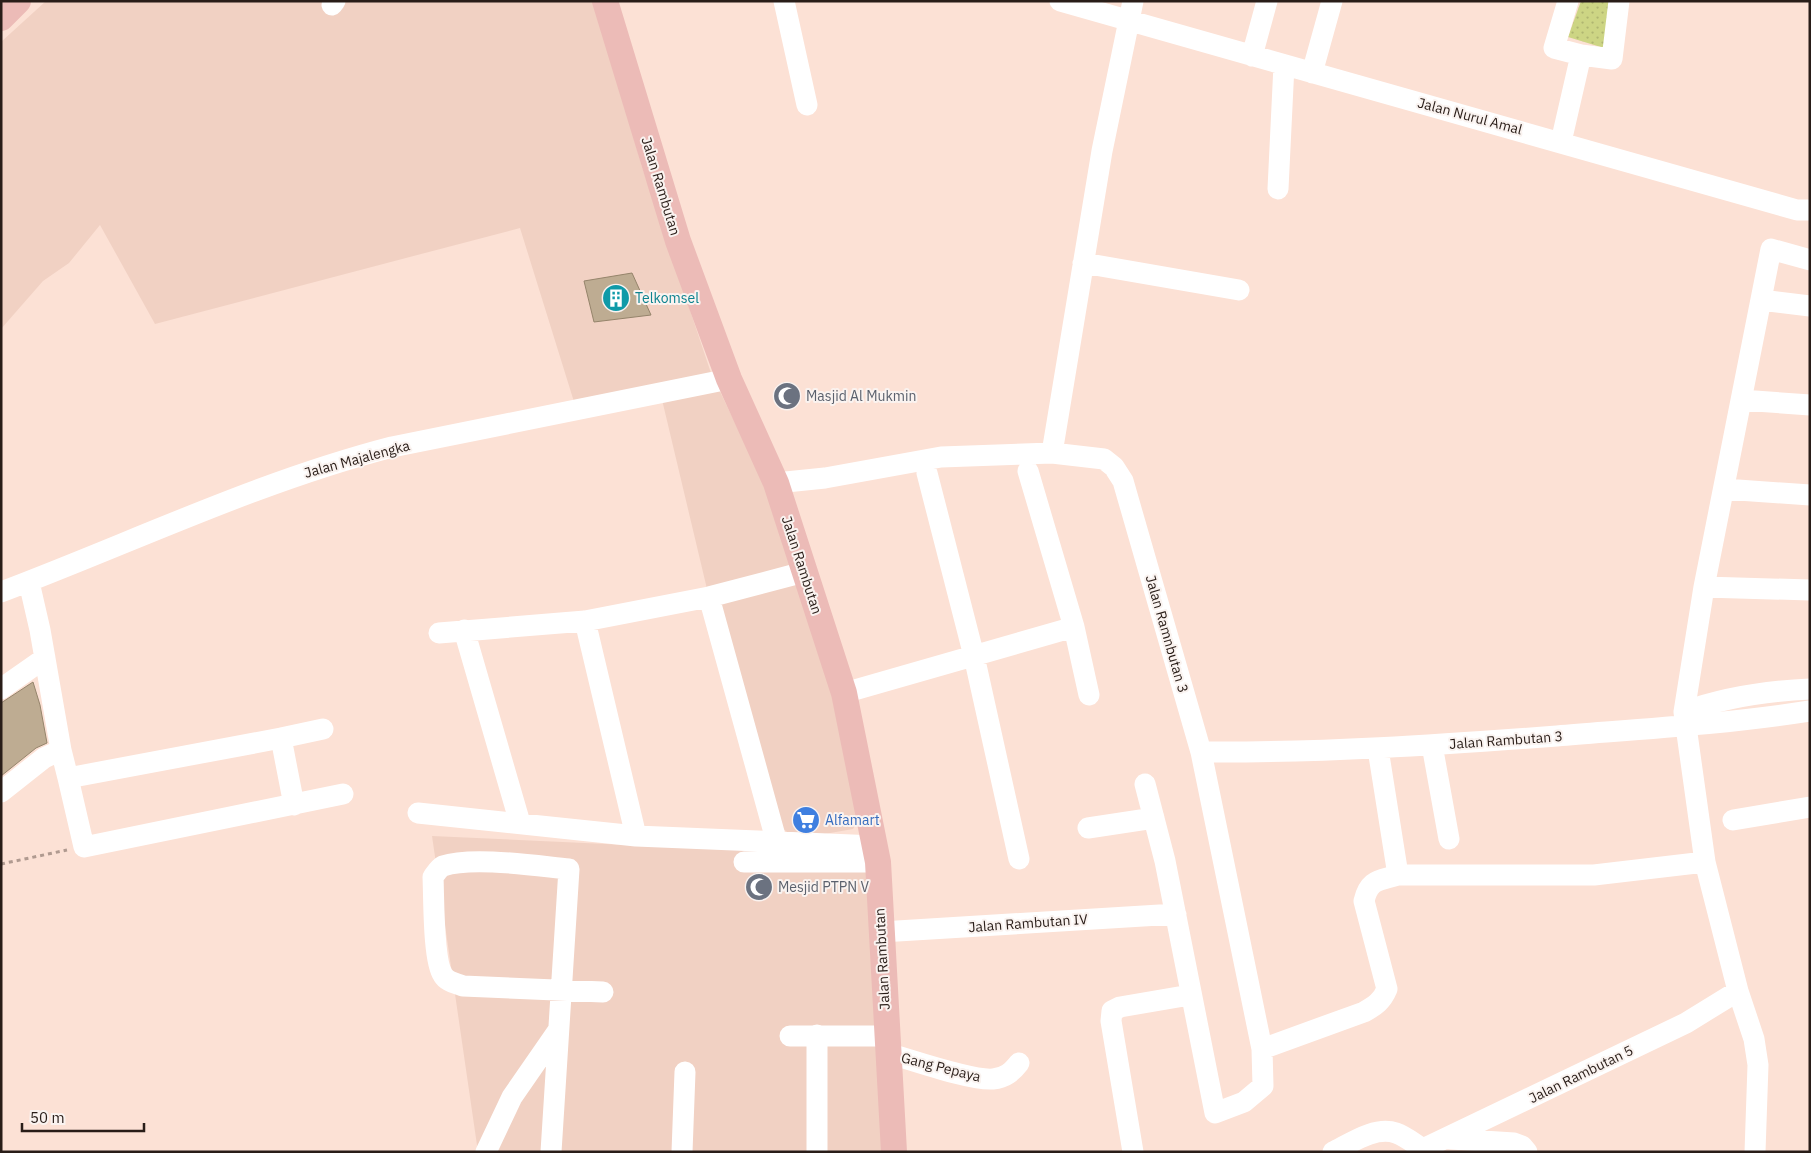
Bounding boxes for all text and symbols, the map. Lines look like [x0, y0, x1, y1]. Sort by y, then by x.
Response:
street label: Jalan Nurul Amal [1416, 93, 1525, 139]
street label: Jalan Rambutan [637, 135, 685, 237]
building icon: Telkomsel [601, 283, 631, 313]
place label: Telkomsel [635, 289, 699, 307]
mosque icon: Masjid Al Mukmin [772, 381, 802, 411]
place label: Masjid Al Mukmin [806, 387, 917, 405]
street label: Jalan Majalengka [302, 436, 412, 482]
street label: Jalan Rambutan [778, 514, 826, 616]
street label: Jalan Ramnbutan 3 [1142, 573, 1192, 695]
street label: Jalan Rambutan 3 [1449, 727, 1563, 753]
supermarket icon: Alfamart [791, 805, 821, 835]
place label: Alfamart [825, 811, 880, 829]
mosque icon: Mesjid PTPN V [744, 872, 774, 902]
place label: Mesjid PTPN V [778, 878, 869, 896]
street label: Jalan Rambutan [870, 908, 894, 1010]
street label: Jalan Rambutan IV [968, 910, 1089, 936]
street label: Jalan Rambutan 5 [1526, 1041, 1636, 1107]
street label: Gang Pepaya [899, 1048, 983, 1086]
scale bar [22, 1100, 145, 1132]
text: 50 m [30, 1108, 65, 1127]

